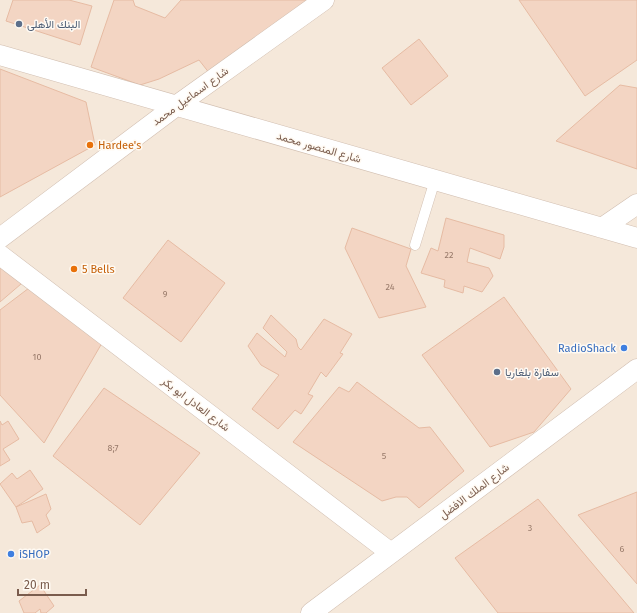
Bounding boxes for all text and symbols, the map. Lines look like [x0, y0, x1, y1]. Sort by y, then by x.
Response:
place label: البنك الأهلى [27, 18, 80, 31]
marker: البنك الأهلى [14, 19, 24, 29]
street label: شارع اسماعيل محمد [150, 64, 232, 129]
street label: شارع المنصور محمد [275, 129, 363, 167]
place label: Hardee's [98, 139, 141, 152]
marker: Hardee's [85, 140, 95, 150]
house number: 22 [445, 250, 453, 260]
place label: 5 Bells [82, 263, 115, 276]
marker: 5 Bells [69, 264, 79, 274]
house number: 24 [385, 282, 395, 292]
house number: 9 [163, 289, 168, 299]
place label: RadioShack [558, 342, 616, 355]
marker: RadioShack [619, 343, 629, 353]
house number: 10 [33, 352, 41, 362]
place label: سفارة بلغاريا [505, 366, 559, 379]
marker: سفارة بلغاريا [492, 367, 502, 377]
street label: شارع العادل ابو بكر [158, 374, 233, 435]
house number: 8;7 [108, 443, 118, 453]
house number: 5 [382, 451, 387, 461]
street label: شارع الملك الافضل [437, 461, 513, 523]
house number: 3 [528, 523, 532, 533]
house number: 6 [620, 544, 625, 554]
place label: iSHOP [19, 548, 50, 561]
marker: iSHOP [6, 549, 16, 559]
scale bar [18, 571, 86, 597]
text: 20 m [24, 578, 50, 592]

